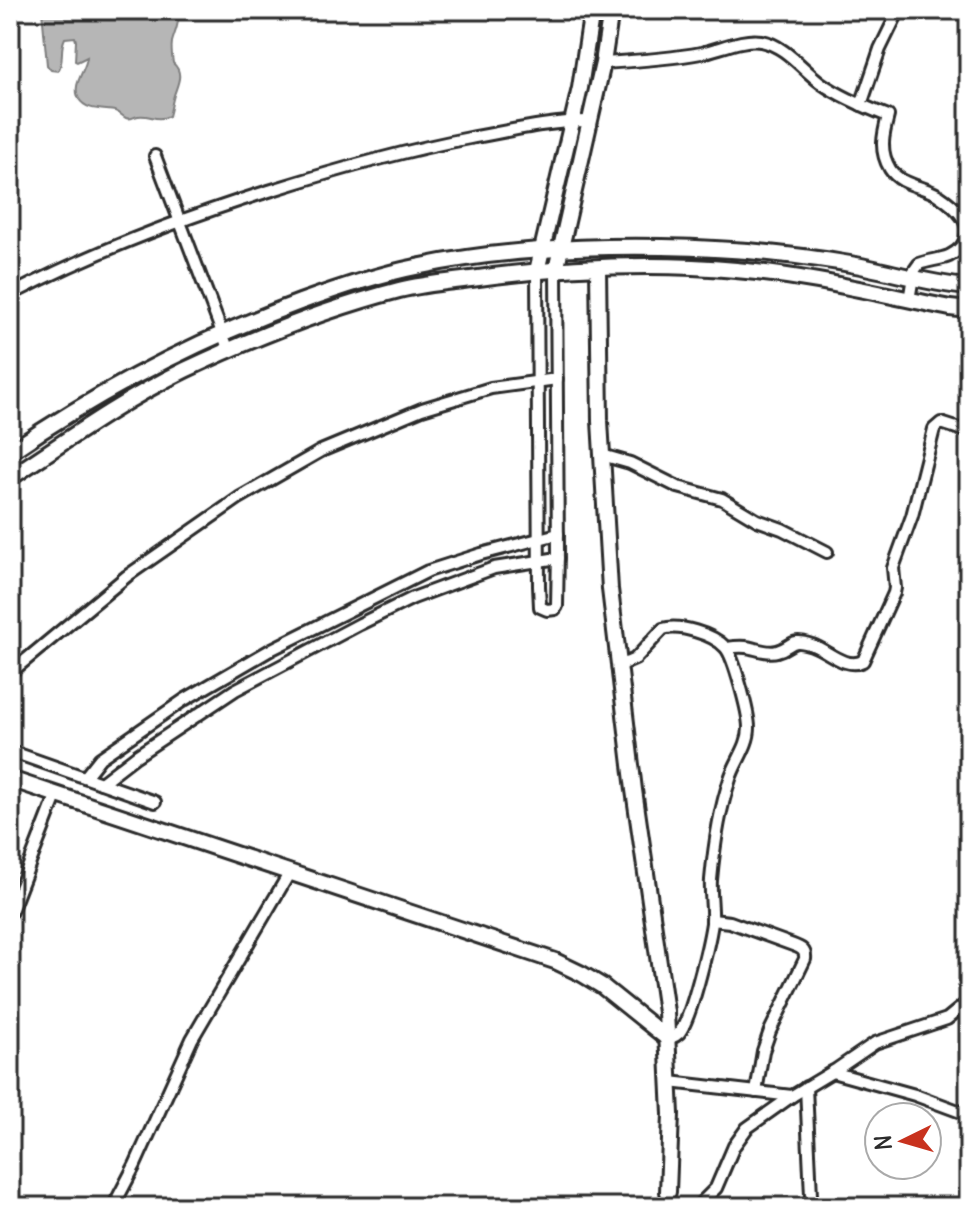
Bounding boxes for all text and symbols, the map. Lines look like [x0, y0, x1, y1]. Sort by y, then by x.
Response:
north arrow [863, 1101, 943, 1181]
text: N [868, 1134, 898, 1152]

